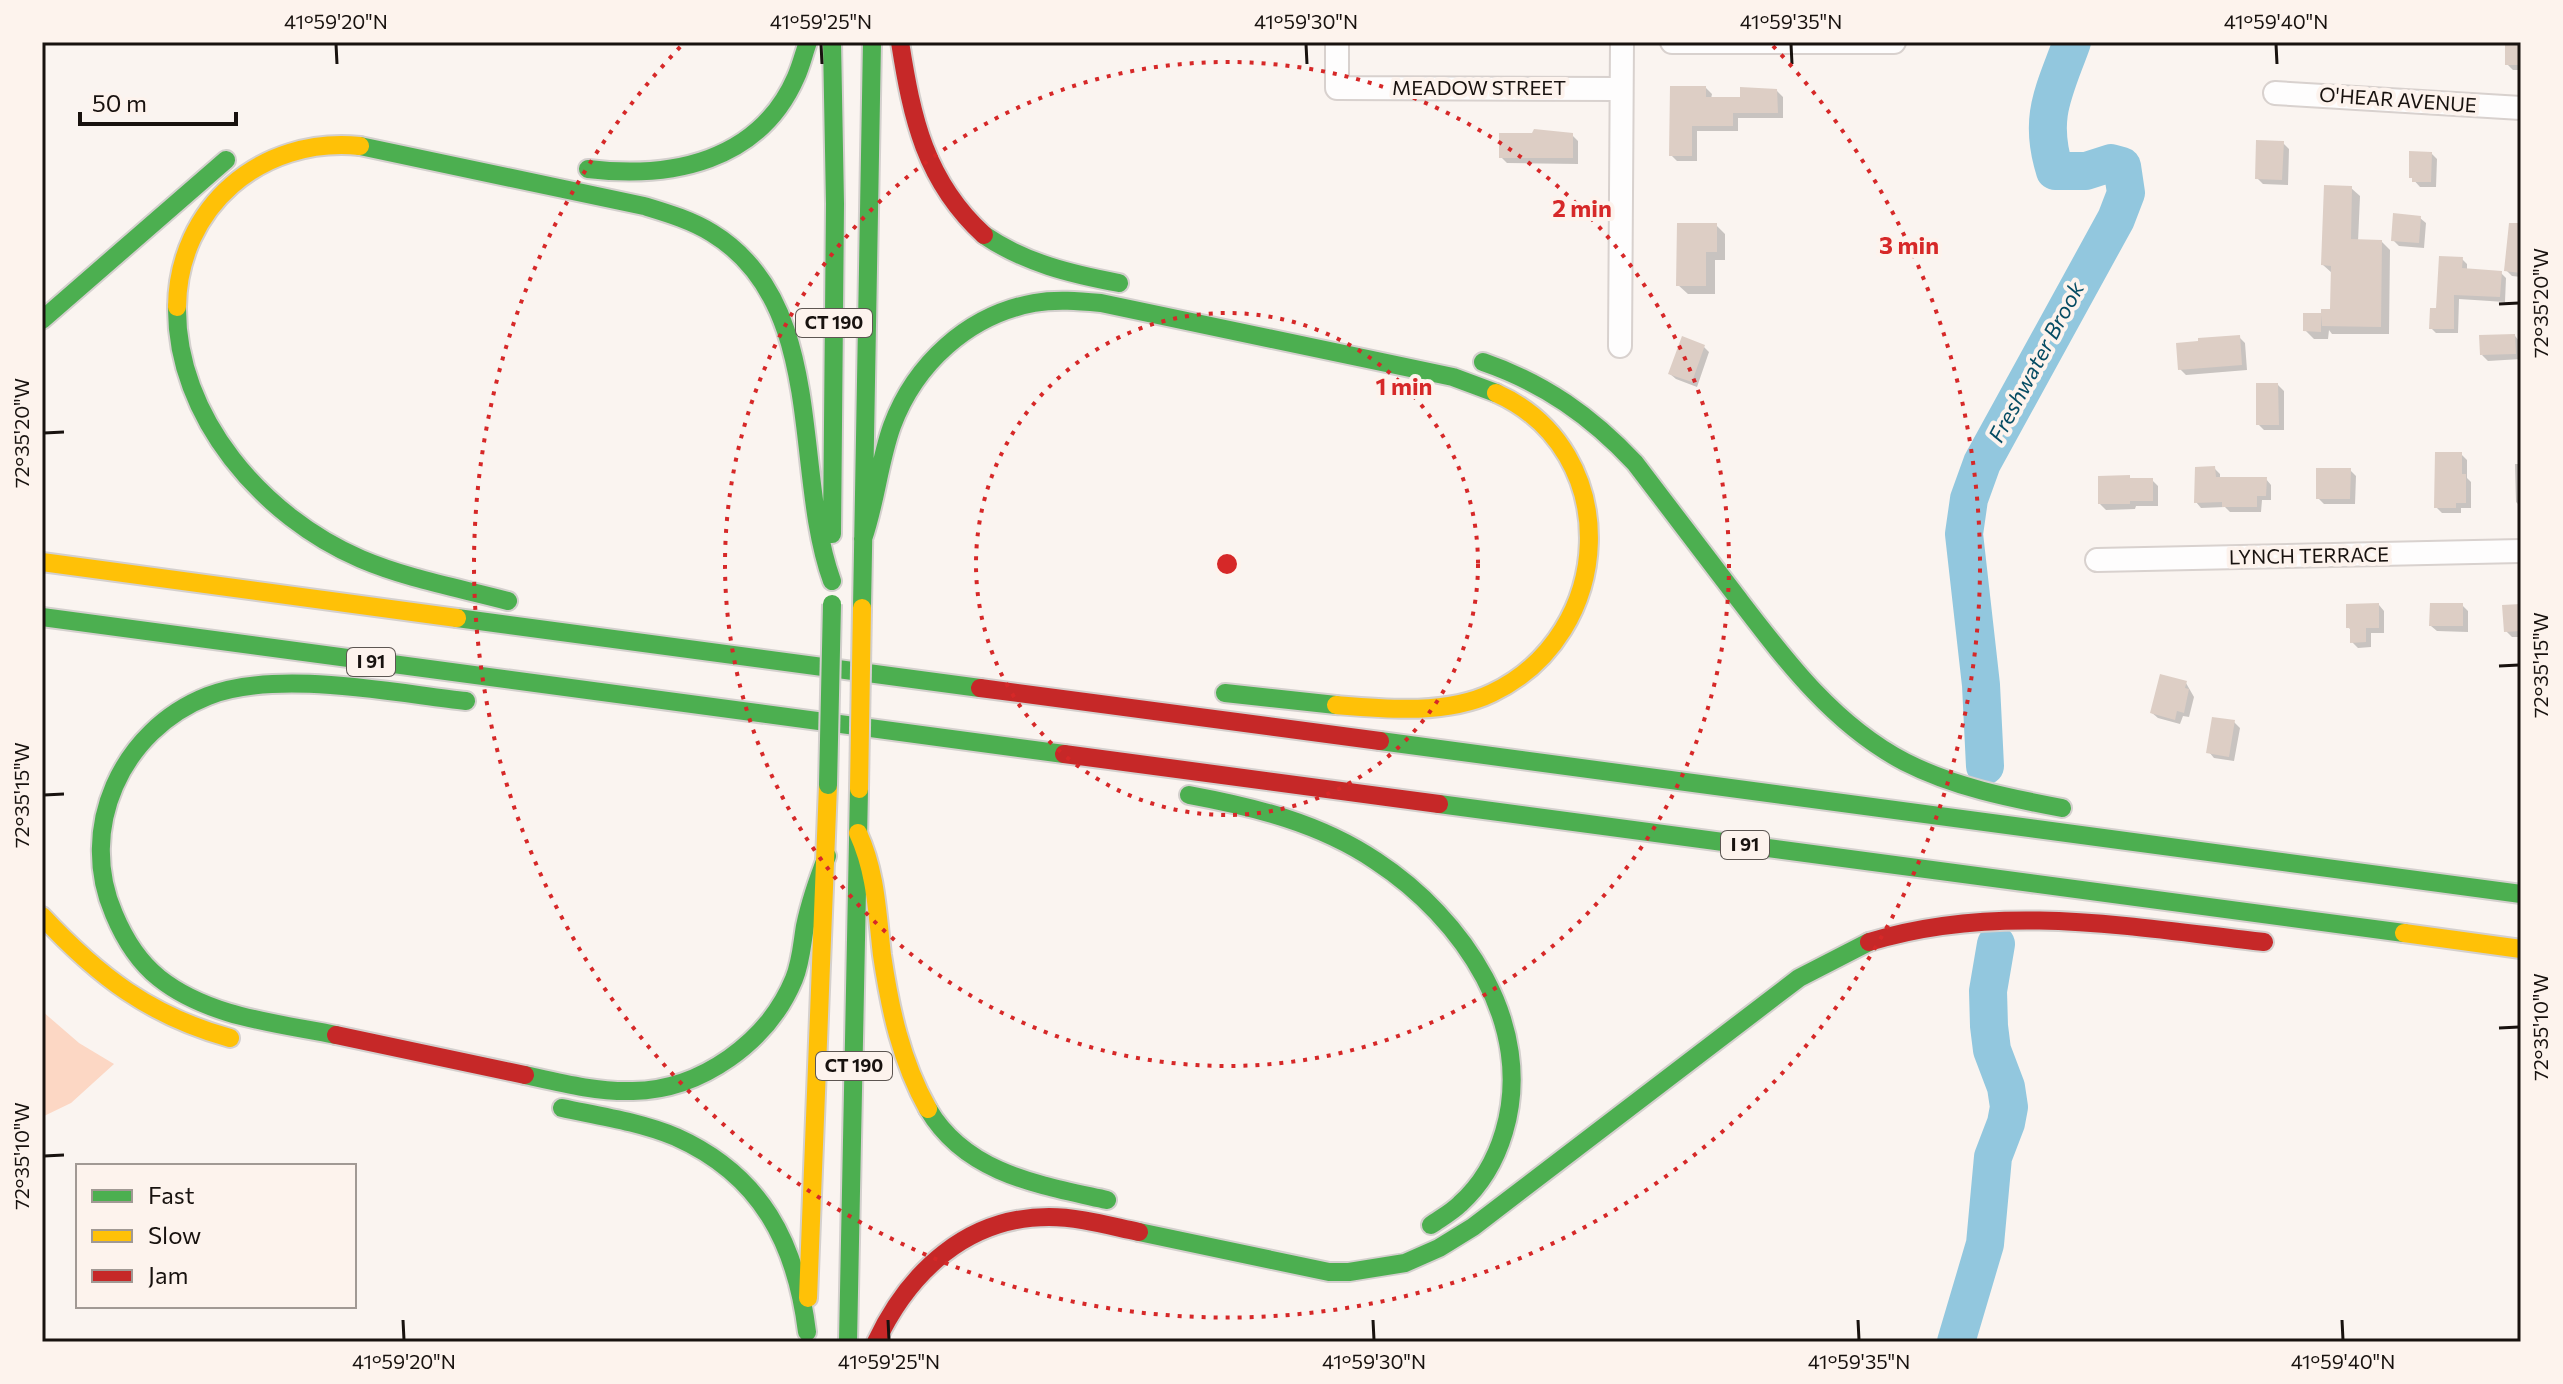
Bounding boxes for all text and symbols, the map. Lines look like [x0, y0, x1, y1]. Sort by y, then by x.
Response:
text: 41°59'20"N [284, 9, 388, 33]
text: 41°59'25"N [770, 9, 872, 33]
text: 41°59'30"N [1254, 9, 1358, 33]
text: 41°59'35"N [1740, 9, 1842, 33]
text: 41°59'40"N [2224, 9, 2328, 33]
street label: MEADOW STREET [1392, 75, 1566, 99]
scale bar [80, 76, 236, 126]
street label: O'HEAR AVENUE [2319, 82, 2478, 116]
text: 50 m [92, 88, 147, 117]
text: 2 min [1552, 193, 1612, 222]
text: 3 min [1879, 230, 1939, 259]
text: 72°35'20"W [2528, 248, 2552, 358]
water label: Freshwater Brook [1982, 276, 2090, 447]
road number: CT 190 [796, 309, 872, 337]
text: 1 min [1376, 371, 1432, 400]
text: 72°35'20"W [9, 378, 33, 488]
street label: LYNCH TERRACE [2229, 542, 2389, 568]
centre of rings [1213, 550, 1241, 578]
text: 72°35'15"W [2528, 612, 2552, 718]
road number: I 91 [347, 648, 395, 676]
text: 72°35'15"W [9, 742, 33, 848]
road number: I 91 [1721, 831, 1769, 859]
text: 72°35'10"W [2528, 973, 2552, 1081]
road number: CT 190 [816, 1052, 892, 1080]
text: 72°35'10"W [9, 1102, 33, 1210]
legend [76, 1164, 356, 1308]
text: Fast [148, 1180, 195, 1209]
text: Slow [148, 1220, 201, 1249]
text: Jam [148, 1260, 188, 1289]
text: 41°59'20"N [352, 1349, 456, 1373]
text: 41°59'25"N [838, 1349, 940, 1373]
text: 41°59'30"N [1322, 1349, 1426, 1373]
text: 41°59'35"N [1808, 1349, 1910, 1373]
text: 41°59'40"N [2291, 1349, 2395, 1373]

